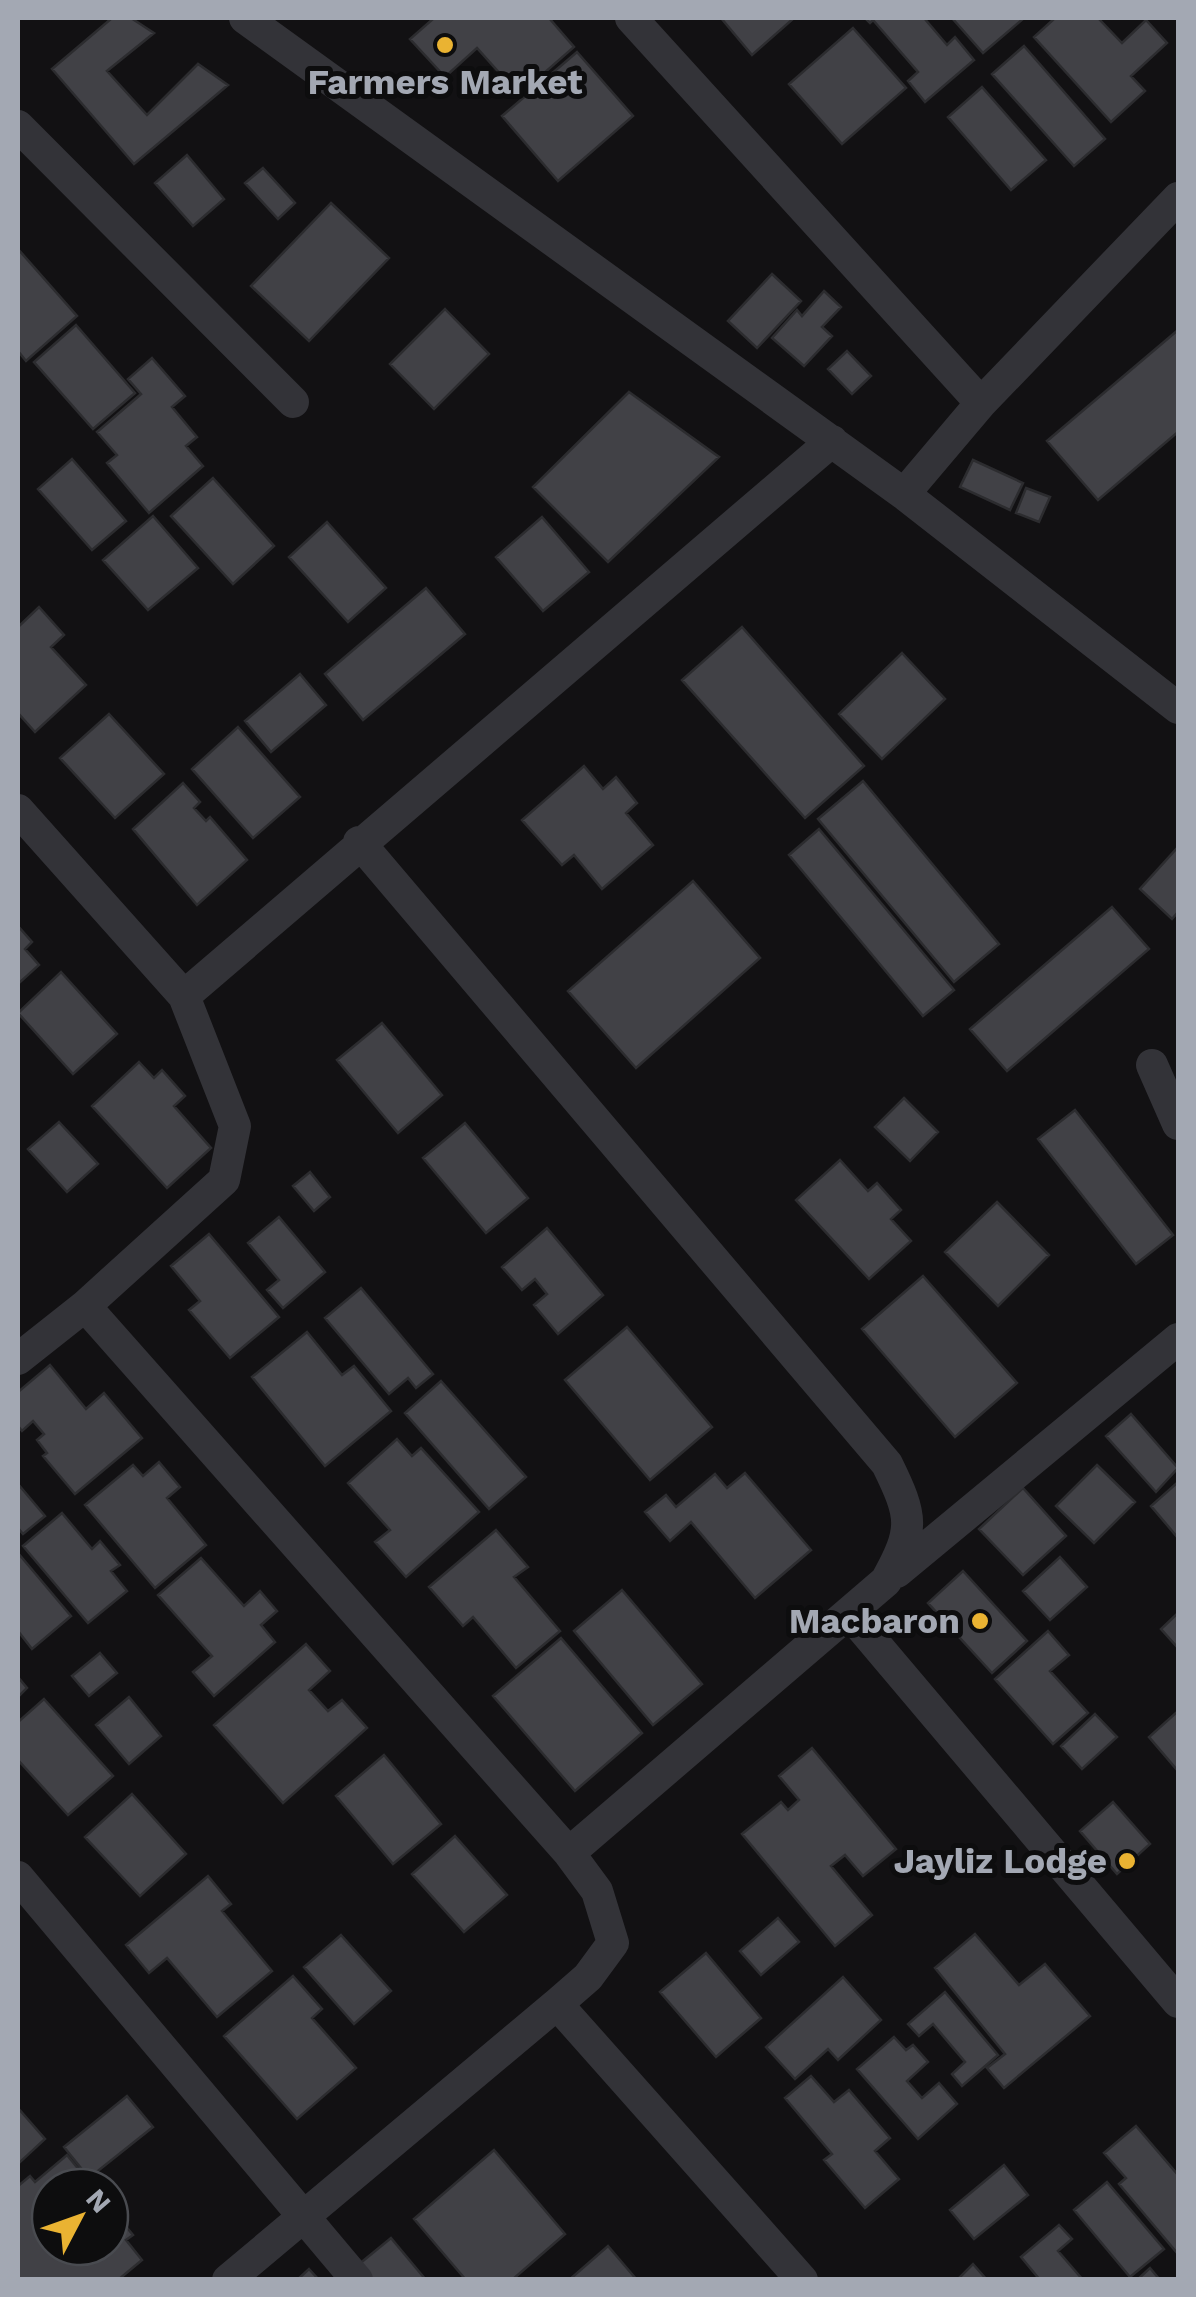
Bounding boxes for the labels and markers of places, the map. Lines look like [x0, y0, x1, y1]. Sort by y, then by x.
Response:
marker: Farmers Market [434, 34, 456, 56]
place label: Farmers Market [307, 61, 583, 103]
place label: Macbaron [789, 1600, 960, 1642]
marker: Macbaron [969, 1610, 991, 1632]
place label: Jayliz Lodge [893, 1840, 1107, 1882]
marker: Jayliz Lodge [1116, 1850, 1138, 1872]

